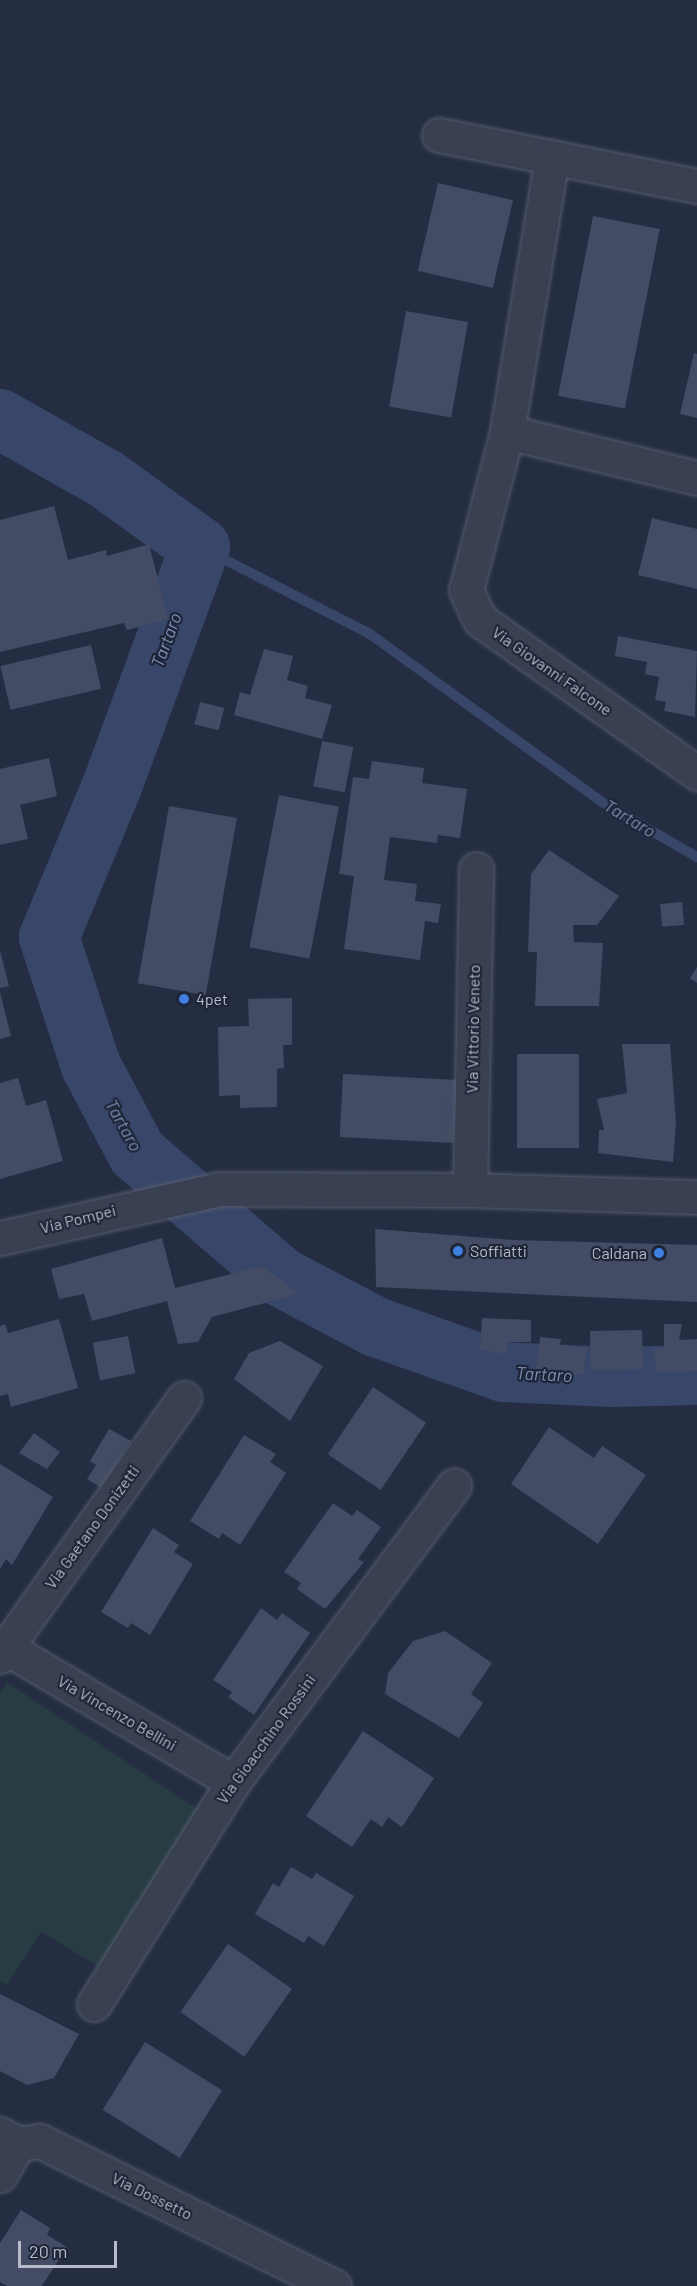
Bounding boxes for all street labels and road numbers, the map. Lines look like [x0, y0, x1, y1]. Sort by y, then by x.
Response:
street label: Via Giovanni Falcone [488, 622, 616, 720]
street label: Via Vittorio Veneto [462, 964, 484, 1094]
street label: Via Pompei [38, 1200, 118, 1238]
street label: Via Gaetano Donizetti [41, 1461, 143, 1593]
street label: Via Gioacchino Rossini [212, 1670, 320, 1808]
street label: Via Vincenzo Bellini [54, 1671, 180, 1755]
street label: Via Dossetto [109, 2168, 195, 2224]

